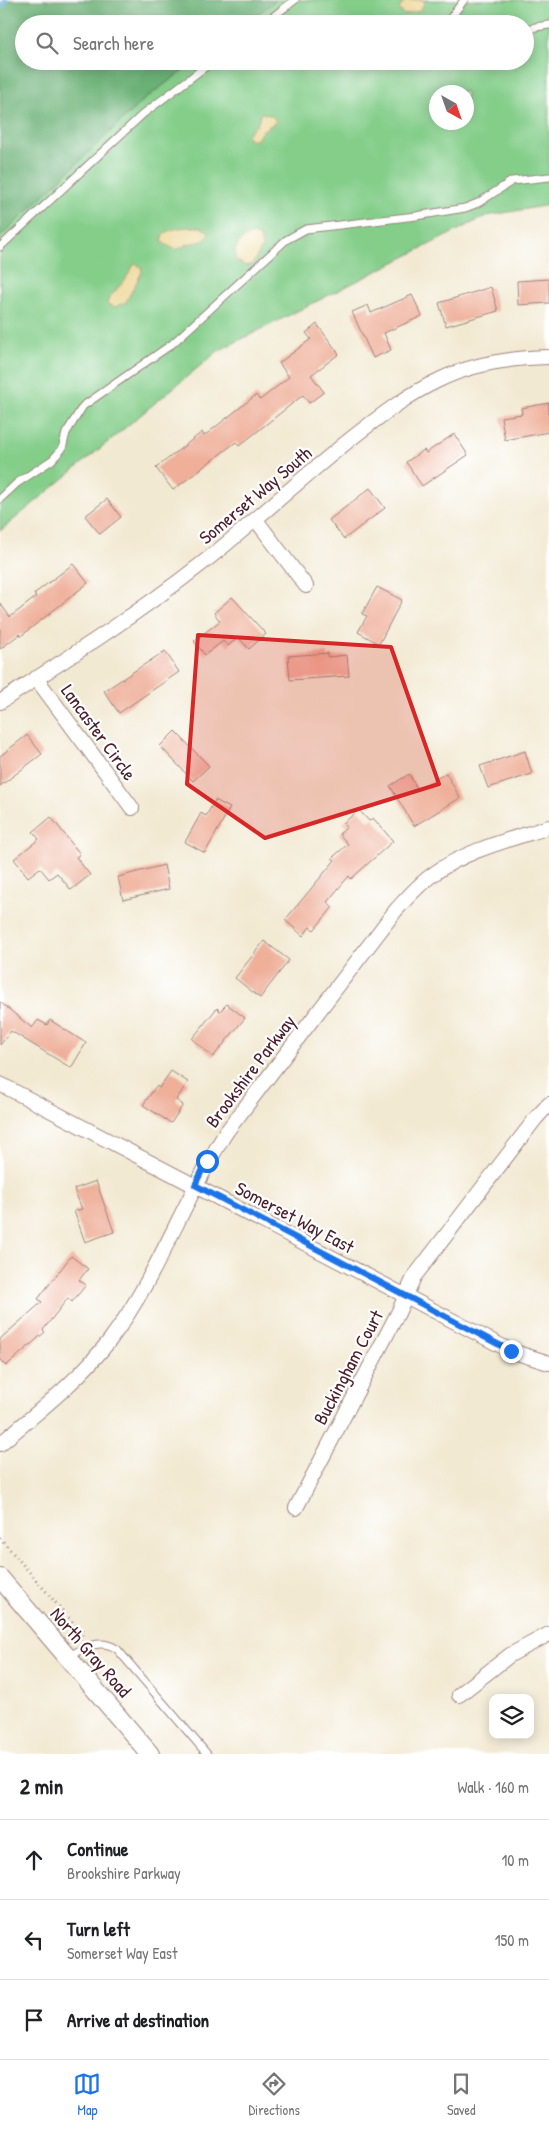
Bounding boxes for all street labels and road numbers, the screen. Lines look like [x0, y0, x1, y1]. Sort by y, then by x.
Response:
street label: Somerset Way South [193, 440, 317, 550]
street label: Lancaster Circle [55, 679, 143, 786]
street label: Brookshire Parkway [199, 1009, 301, 1133]
street label: Somerset Way East [231, 1175, 359, 1259]
street label: Buckingham Court [307, 1305, 389, 1429]
street label: North Gray Road [45, 1601, 138, 1703]

